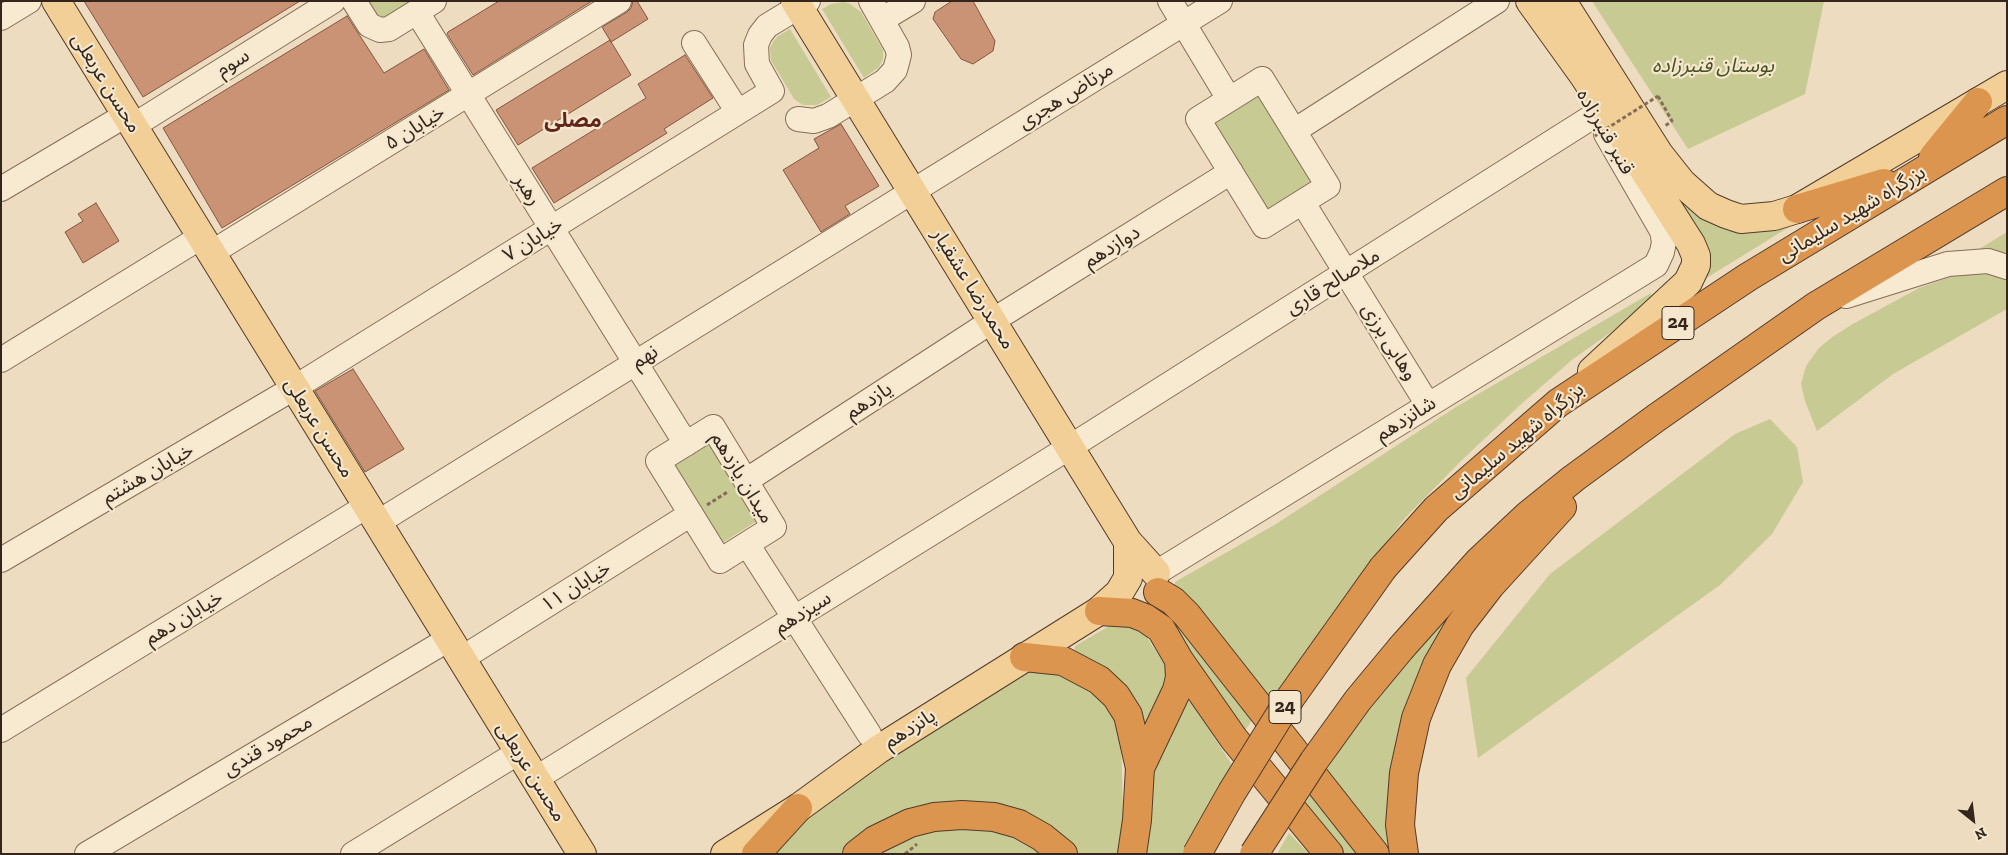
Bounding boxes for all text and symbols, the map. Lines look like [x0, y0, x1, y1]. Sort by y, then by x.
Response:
street label: محسن عربعلی [66, 29, 146, 137]
street label: سوم [212, 44, 254, 82]
park label: بوستان قنبرزاده [1652, 54, 1774, 78]
street label: مرتاض هجری [1014, 57, 1118, 135]
street label: قنبر قنبرزاده [1571, 85, 1639, 179]
street label: خیابان ۵ [381, 100, 449, 156]
district label: مصلی [544, 108, 602, 134]
street label: بزرگراه شهید سلیمانی [1774, 160, 1930, 268]
street label: رهبر [508, 170, 546, 210]
street label: خیابان ۷ [499, 212, 567, 268]
street label: دوازدهم [1079, 220, 1145, 274]
street label: محمدرضا عشقیار [926, 224, 1020, 354]
street label: ملاصالح قاری [1282, 244, 1384, 320]
street label: وهابی برزی [1356, 299, 1422, 385]
road number: 24 [1662, 306, 1694, 339]
street label: نهم [627, 340, 663, 374]
street label: محسن عربعلی [279, 374, 359, 482]
street label: یازدهم [841, 377, 897, 425]
street label: بزرگراه شهید سلیمانی [1445, 378, 1589, 504]
street label: شانزدهم [1371, 391, 1441, 447]
street label: میدان یازدهم [705, 428, 779, 528]
street label: خیابان هشتم [98, 438, 198, 510]
street label: خیابان ۱۱ [537, 556, 615, 618]
street label: خیابان دهم [141, 585, 227, 651]
street label: سیزدهم [770, 586, 836, 640]
road number: 24 [1269, 690, 1301, 724]
street label: پانزدهم [880, 704, 940, 754]
street label: محمود قندی [219, 710, 317, 782]
street label: محسن عربعلی [491, 718, 571, 826]
north arrow [1948, 795, 1998, 845]
text: N [1972, 824, 1989, 844]

